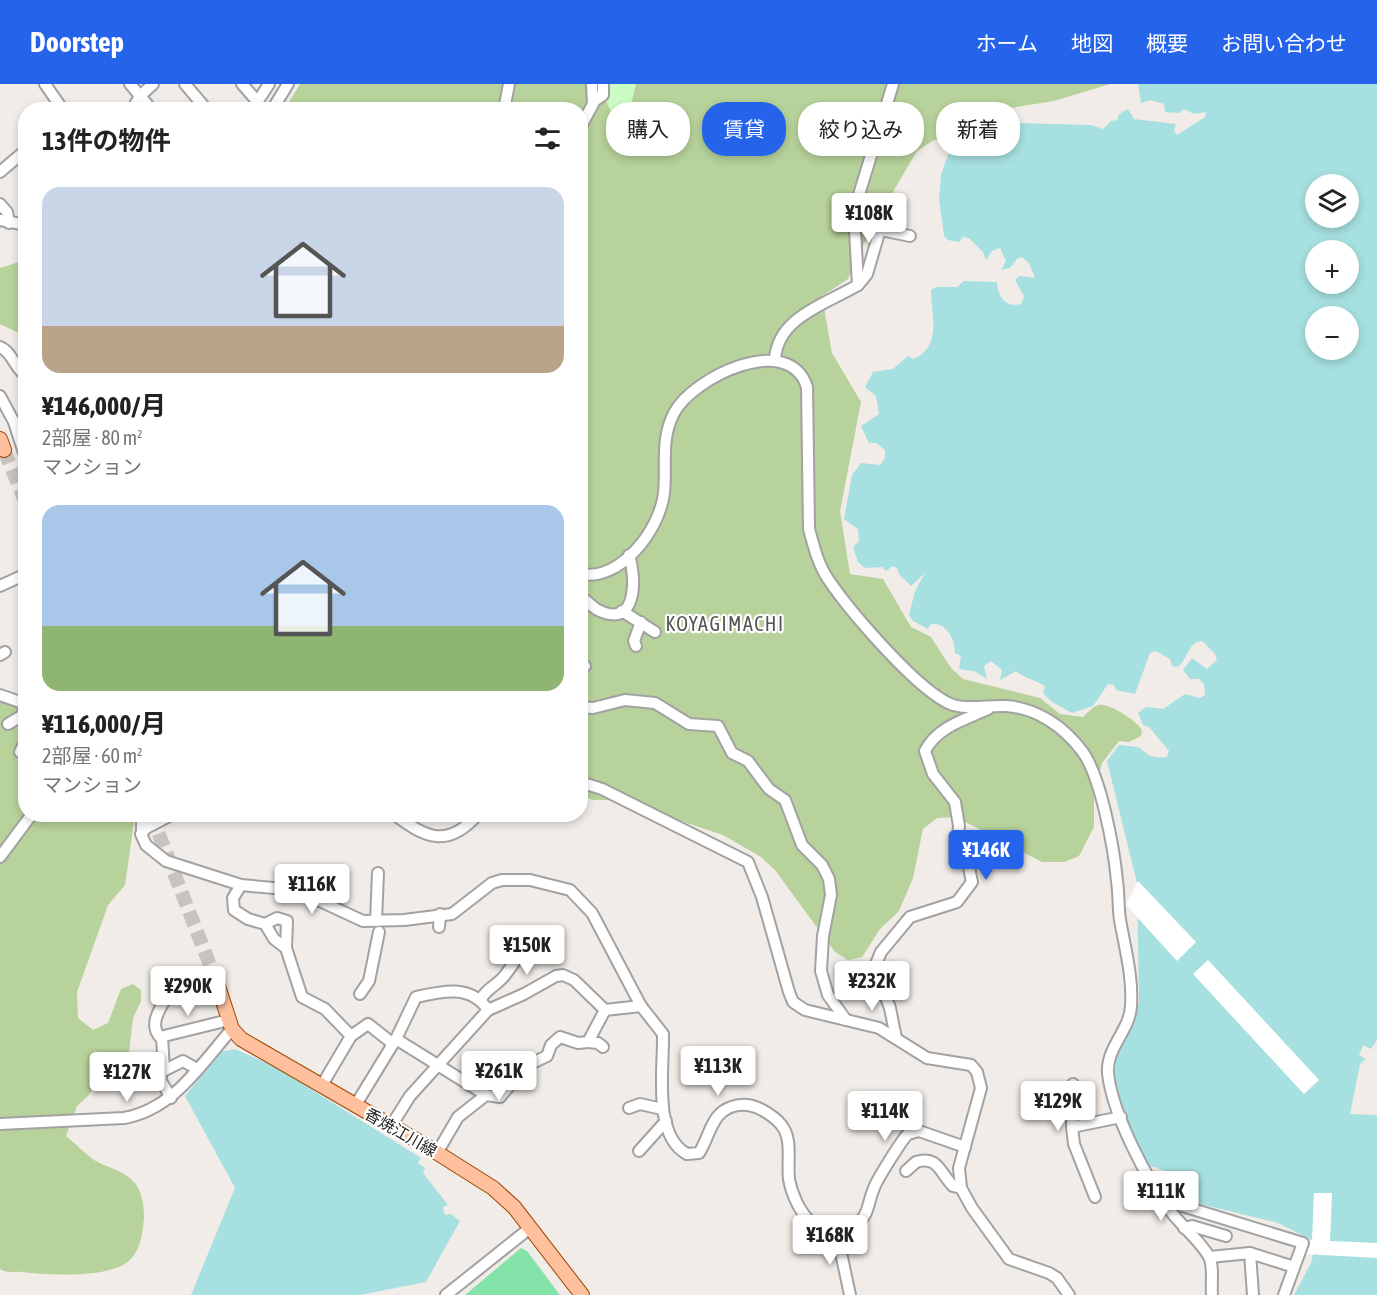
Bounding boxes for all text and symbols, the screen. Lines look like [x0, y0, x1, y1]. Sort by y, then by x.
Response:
text: Doorstep [30, 26, 124, 58]
text: ホーム [976, 31, 1038, 55]
text: 地図 [1071, 31, 1113, 55]
text: 概要 [1146, 31, 1188, 55]
text: お問い合わせ [1221, 31, 1347, 55]
chip: 購入 [606, 102, 690, 156]
chip: 賃貸 [702, 102, 786, 156]
chip: 絞り込み [798, 102, 924, 156]
chip: 新着 [936, 102, 1020, 156]
icon: filters [531, 122, 564, 155]
text: 13件の物件 [42, 126, 170, 156]
map controls [1305, 174, 1359, 360]
button: layers [1305, 174, 1359, 228]
pin: ¥108K [827, 193, 911, 244]
text: ¥108K [846, 201, 892, 224]
icon: home [249, 226, 357, 334]
button: + [1305, 240, 1359, 294]
button: − [1305, 306, 1359, 360]
text: ¥146,000/月 [42, 391, 166, 421]
text: 2部屋 · 80 m² [42, 426, 143, 449]
text: マンション [42, 455, 142, 478]
icon: home [249, 544, 357, 652]
district label: KOYAGIMACHI [665, 612, 785, 635]
text: ¥116,000/月 [42, 709, 166, 739]
text: 2部屋 · 60 m² [42, 744, 143, 767]
text: マンション [42, 773, 142, 796]
pin: ¥146K [944, 830, 1028, 881]
text: ¥146K [963, 838, 1009, 861]
pin: ¥116K [270, 864, 354, 915]
text: ¥116K [289, 872, 335, 895]
pin: ¥150K [485, 925, 569, 976]
text: ¥150K [504, 933, 550, 956]
pin: ¥232K [830, 961, 914, 1012]
pin: ¥290K [146, 966, 230, 1017]
text: ¥232K [849, 969, 895, 992]
text: ¥290K [165, 974, 211, 997]
pin: ¥113K [676, 1046, 760, 1097]
pin: ¥261K [457, 1051, 541, 1102]
pin: ¥127K [85, 1052, 169, 1103]
text: ¥113K [695, 1054, 741, 1077]
text: ¥261K [476, 1059, 522, 1082]
text: ¥127K [104, 1060, 150, 1083]
pin: ¥129K [1016, 1081, 1100, 1132]
text: ¥129K [1035, 1089, 1081, 1112]
pin: ¥114K [843, 1091, 927, 1142]
text: ¥114K [862, 1099, 908, 1122]
street label: 香焼江川線 [362, 1104, 440, 1160]
pin: ¥111K [1119, 1171, 1203, 1222]
text: ¥111K [1138, 1179, 1184, 1202]
pin: ¥168K [788, 1215, 872, 1266]
text: ¥168K [807, 1223, 853, 1246]

